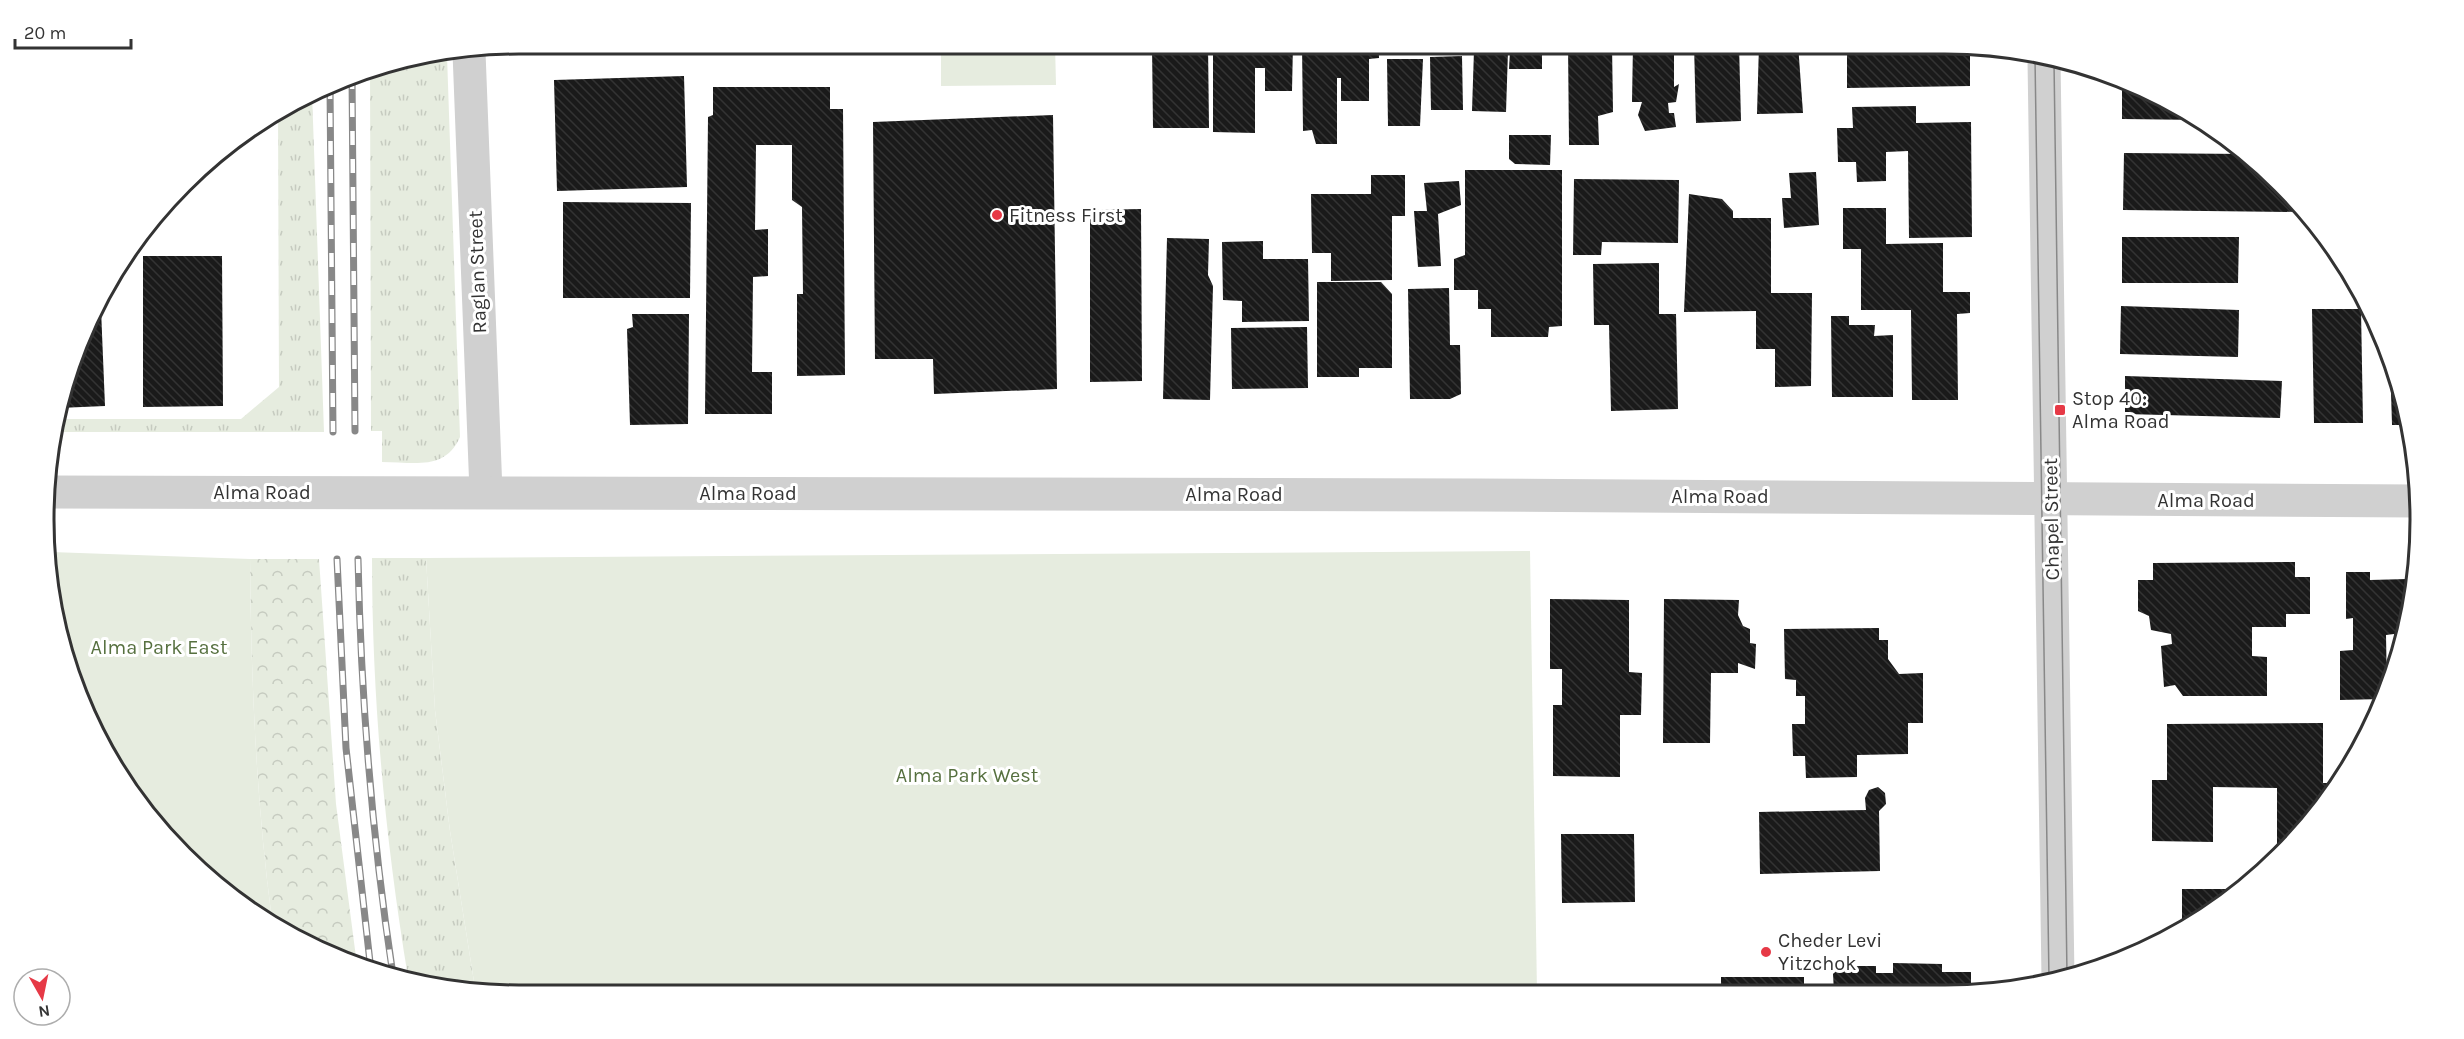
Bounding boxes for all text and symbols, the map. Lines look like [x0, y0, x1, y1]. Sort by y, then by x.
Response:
scale bar [15, 12, 130, 50]
text: 20 m [24, 22, 66, 44]
place label: Fitness First [1009, 204, 1123, 227]
marker: Fitness First [990, 208, 1004, 222]
street label: Raglan Street [464, 210, 491, 334]
place label: Stop 40: Alma Road [2072, 387, 2170, 433]
marker: Stop 40: Alma Road [2053, 403, 2067, 417]
street label: Chapel Street [2039, 457, 2064, 580]
street label: Alma Road [213, 481, 311, 504]
street label: Alma Road [699, 482, 797, 505]
street label: Alma Road [1185, 483, 1283, 506]
street label: Alma Road [1671, 485, 1769, 508]
street label: Alma Road [2157, 489, 2255, 512]
park label: Alma Park East [90, 636, 228, 659]
park label: Alma Park West [896, 764, 1039, 787]
place label: Cheder Levi Yitzchok [1778, 929, 1882, 975]
marker: Cheder Levi Yitzchok [1759, 945, 1773, 959]
north arrow [12, 967, 72, 1027]
text: N [37, 1001, 51, 1022]

